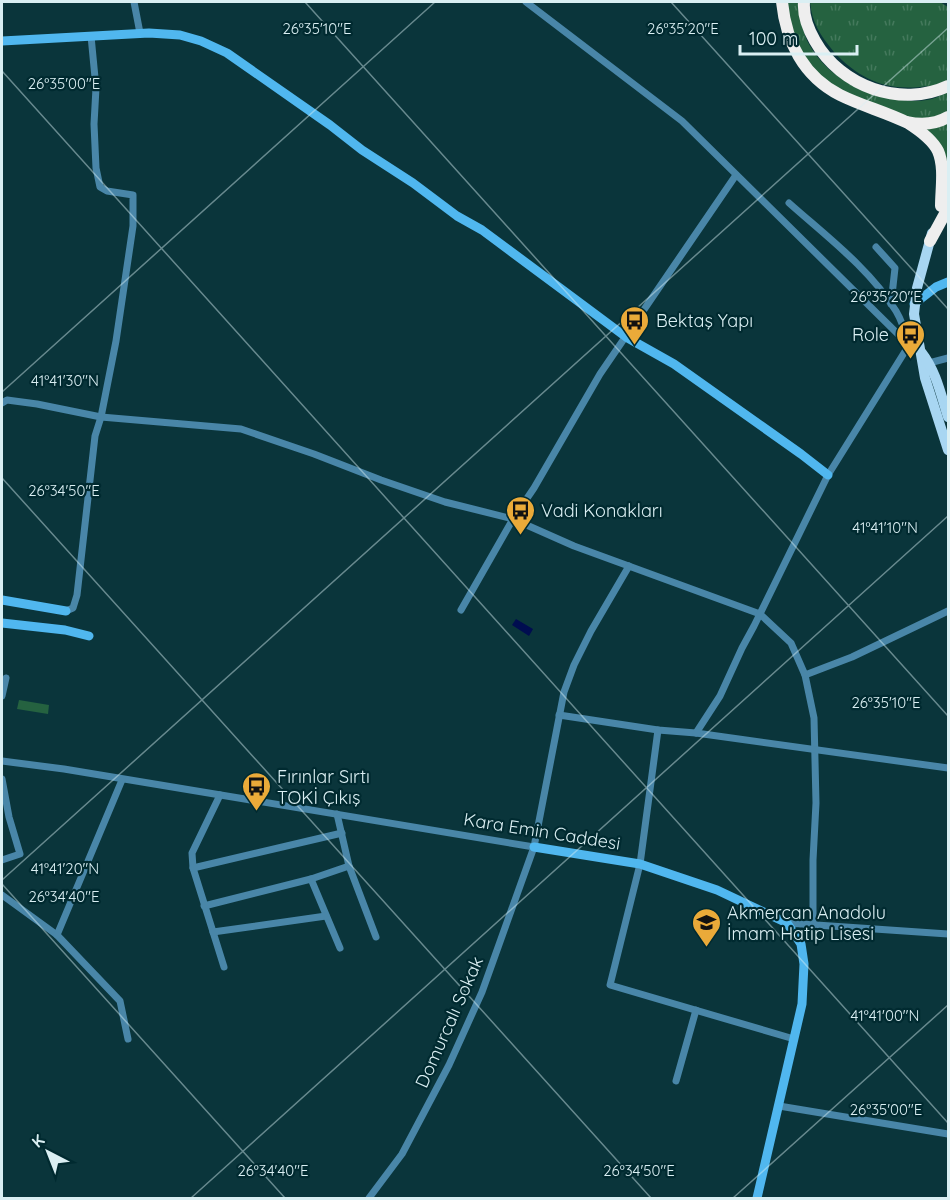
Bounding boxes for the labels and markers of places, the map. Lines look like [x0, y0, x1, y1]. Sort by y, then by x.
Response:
bus stop icon: Bektaş Yapı [619, 304, 651, 346]
place label: Bektaş Yapı [656, 309, 753, 332]
bus stop icon: Role [894, 318, 926, 360]
place label: Role [852, 323, 889, 346]
bus stop icon: Vadi Konakları [504, 494, 536, 536]
place label: Vadi Konakları [541, 499, 663, 522]
place label: Fırınlar Sırtı TOKİ Çıkış [277, 765, 370, 809]
bus stop icon: Fırınlar Sırtı TOKİ Çıkış [240, 770, 272, 812]
place label: Akmercan Anadolu İmam Hatip Lisesi [727, 901, 886, 945]
school or university icon: Akmercan Anadolu İmam Hatip Lisesi [690, 906, 722, 948]

